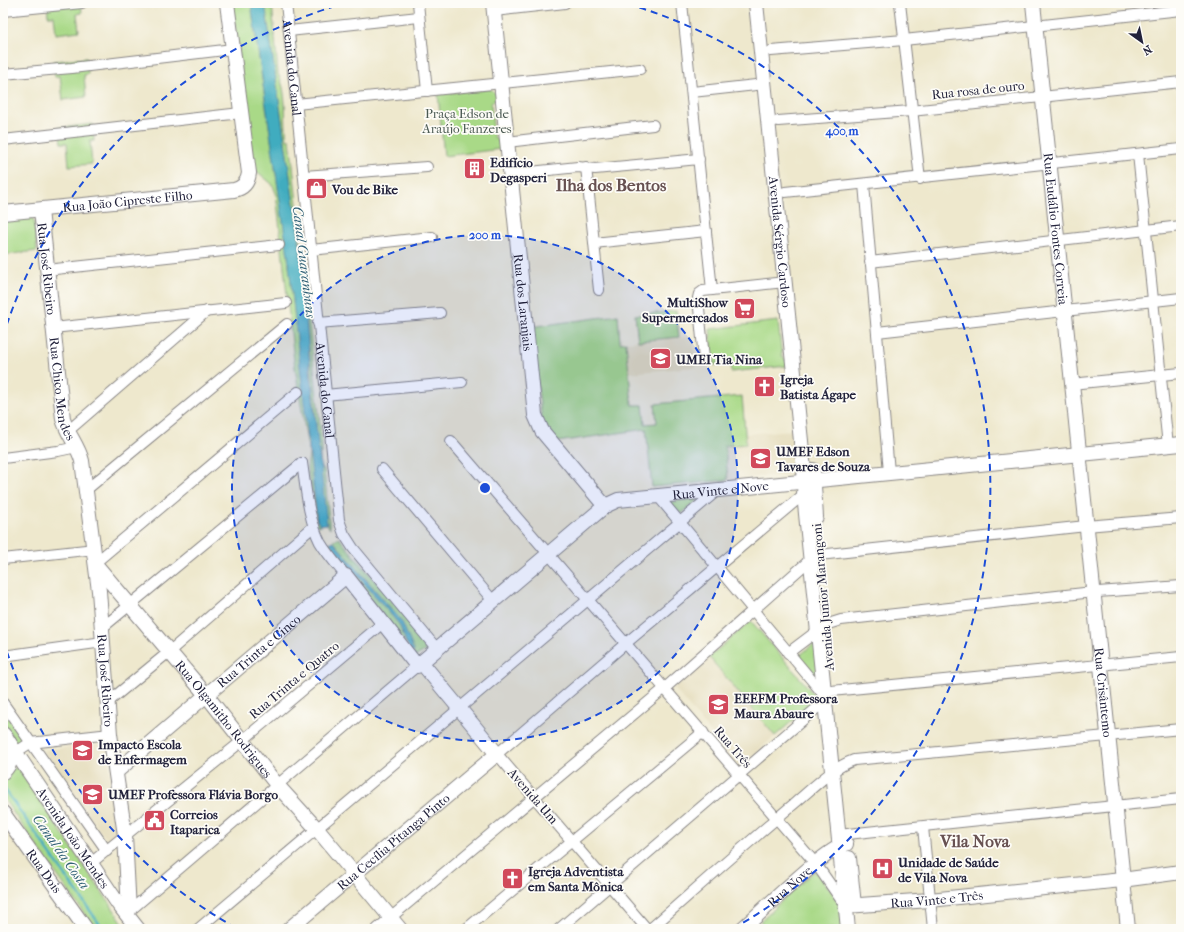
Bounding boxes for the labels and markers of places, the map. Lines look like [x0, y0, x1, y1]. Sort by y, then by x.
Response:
place label: Edifício Degasperi [490, 155, 547, 186]
building icon: Edifício Degasperi [462, 156, 488, 182]
shop icon: Vou de Bike [304, 176, 330, 202]
place label: Vou de Bike [331, 182, 398, 197]
place label: MultiShow Supermercados [642, 295, 729, 326]
supermarket icon: MultiShow Supermercados [731, 296, 757, 322]
school or university icon: UMEI Tia Nina [648, 346, 674, 372]
place label: UMEI Tia Nina [675, 352, 763, 367]
place label: Igreja Batista Ágape [780, 372, 857, 403]
church icon: Igreja Batista Ágape [751, 373, 777, 399]
place label: UMEF Edson Tavares de Souza [775, 444, 871, 474]
school or university icon: UMEF Edson Tavares de Souza [748, 445, 774, 471]
centre of rings [478, 481, 492, 495]
place label: EEEFM Professora Maura Abaure [733, 691, 838, 721]
school or university icon: EEEFM Professora Maura Abaure [705, 692, 731, 718]
place label: Impacto Escola de Enfermagem [98, 737, 187, 768]
school or university icon: Impacto Escola de Enfermagem [69, 738, 95, 764]
school or university icon: UMEF Professora Flávia Borgo [80, 781, 106, 807]
place label: UMEF Professora Flávia Borgo [107, 787, 278, 803]
place label: Correios Itaparica [170, 807, 221, 838]
public building icon: Correios Itaparica [141, 808, 167, 834]
place label: Unidade de Saúde de Vila Nova [897, 855, 999, 885]
hospital icon: Unidade de Saúde de Vila Nova [869, 856, 895, 882]
place label: Igreja Adventista em Santa Mônica [528, 864, 624, 894]
church icon: Igreja Adventista em Santa Mônica [499, 865, 525, 891]

